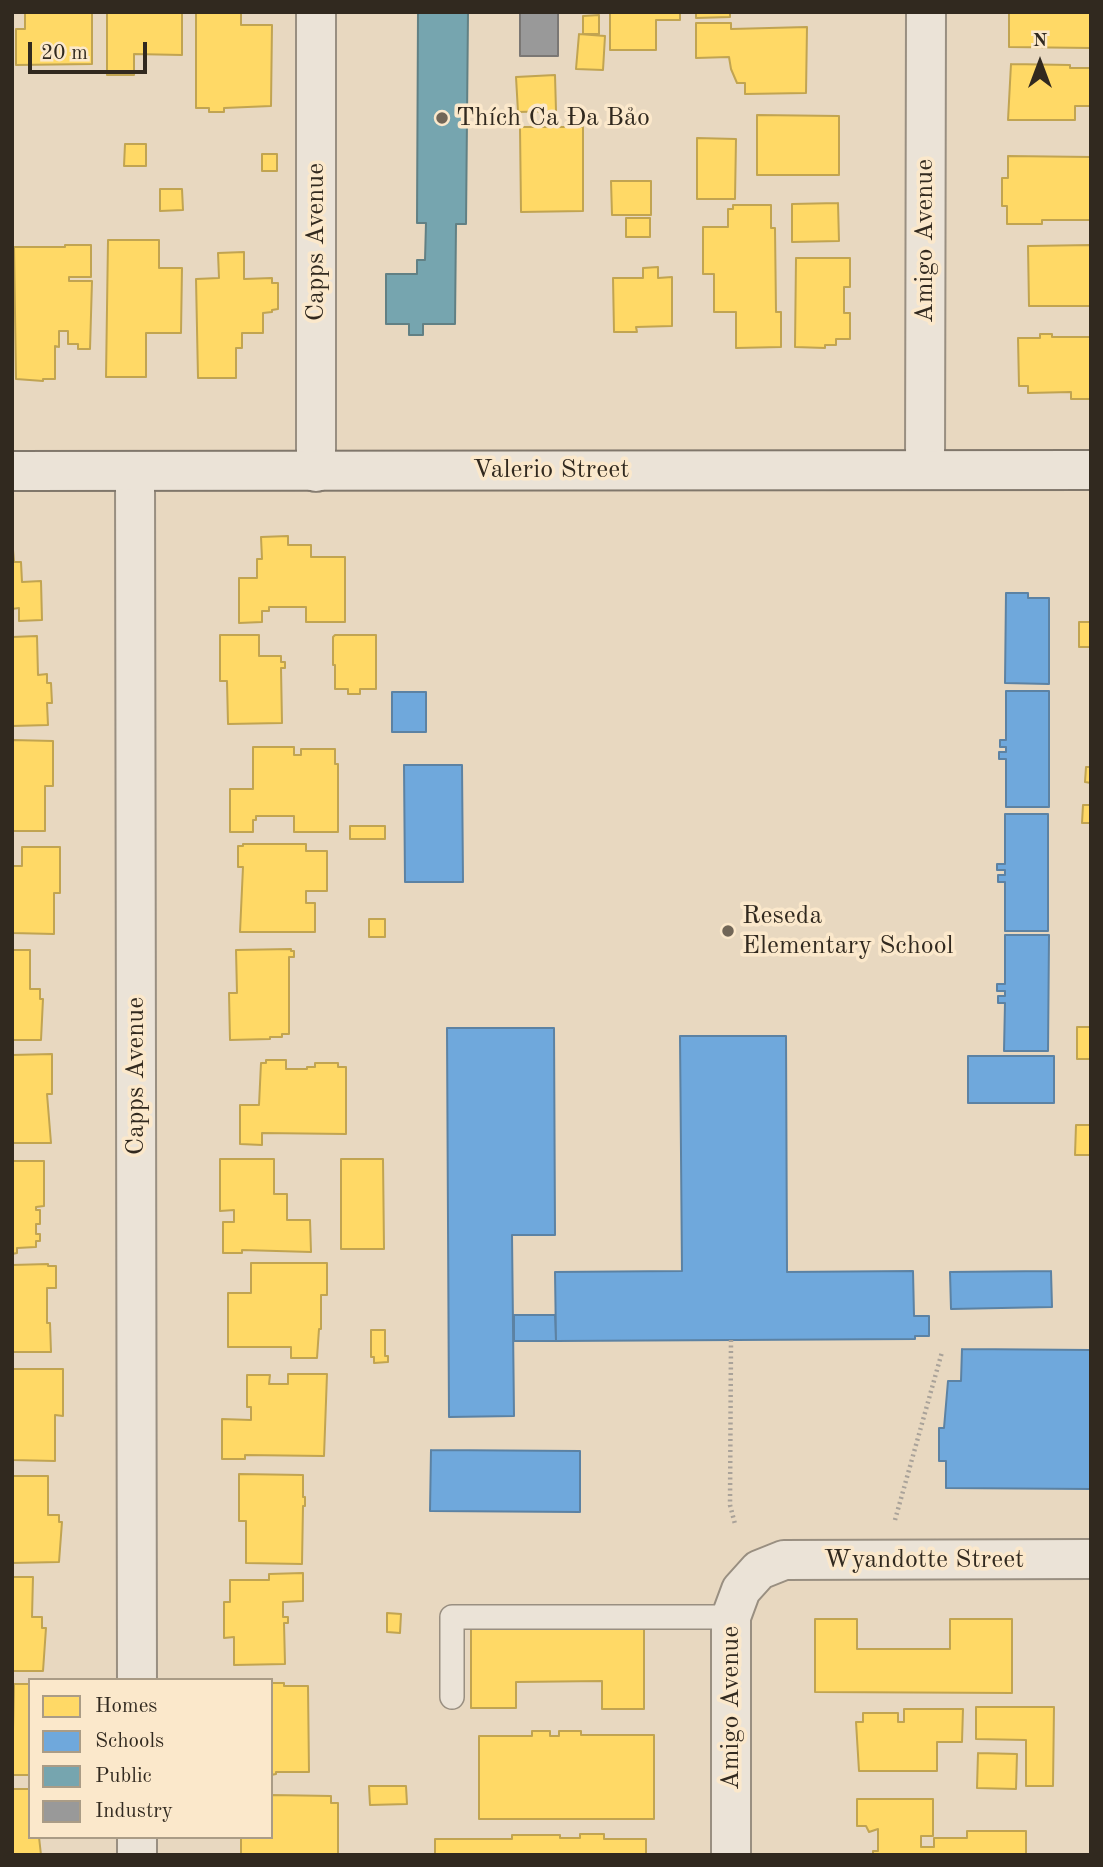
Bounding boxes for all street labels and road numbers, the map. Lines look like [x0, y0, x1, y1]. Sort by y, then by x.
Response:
street label: Amigo Avenue [909, 159, 941, 323]
street label: Capps Avenue [300, 163, 332, 321]
street label: Valerio Street [473, 454, 629, 486]
street label: Capps Avenue [120, 997, 152, 1155]
street label: Wyandotte Street [824, 1544, 1024, 1576]
street label: Amigo Avenue [715, 1626, 747, 1790]

